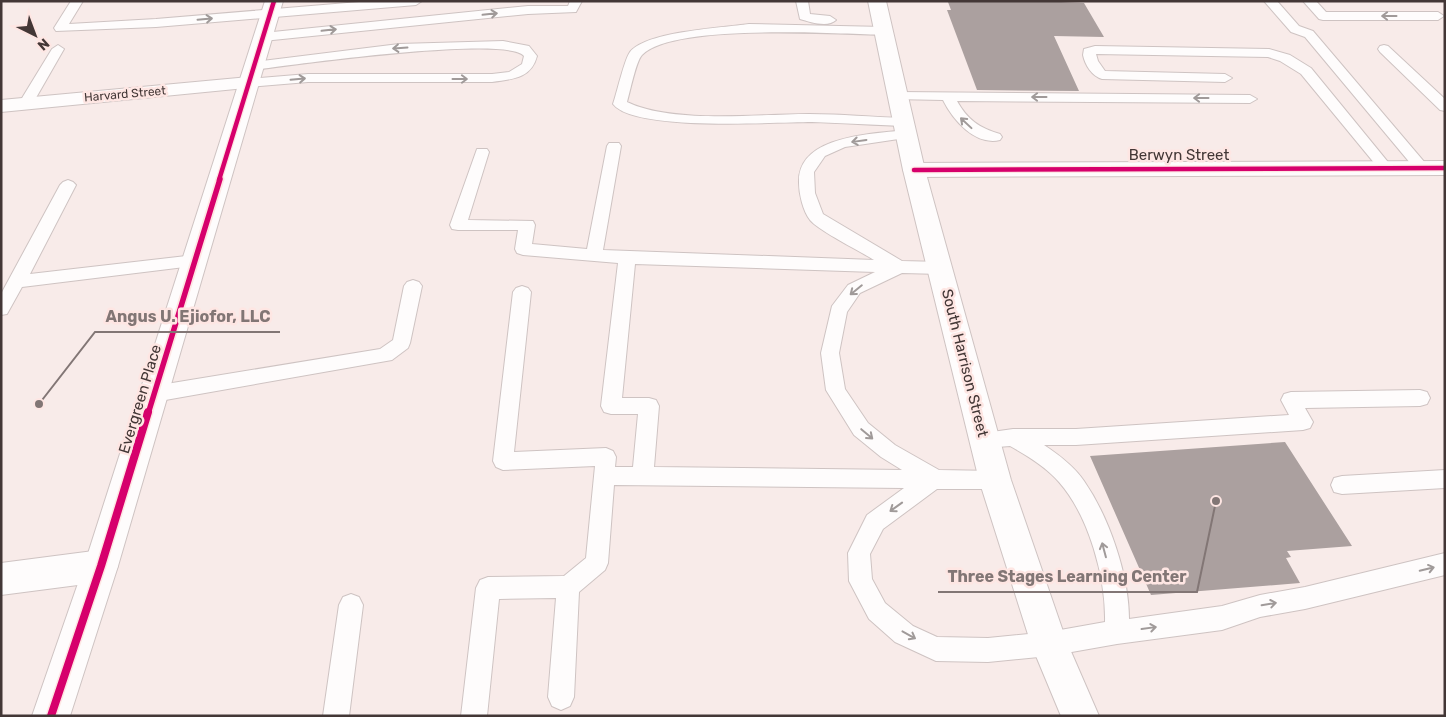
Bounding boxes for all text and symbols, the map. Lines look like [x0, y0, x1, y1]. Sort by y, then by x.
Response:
one-way arrow [482, 9, 498, 19]
north arrow [10, 10, 60, 60]
one-way arrow [1381, 11, 1398, 21]
one-way arrow [197, 14, 213, 24]
one-way arrow [320, 26, 336, 35]
text: N [34, 35, 53, 54]
one-way arrow [392, 44, 408, 53]
one-way arrow [290, 74, 306, 84]
one-way arrow [452, 74, 468, 84]
street label: Harvard Street [84, 83, 167, 105]
one-way arrow [1031, 92, 1047, 102]
one-way arrow [1193, 93, 1210, 103]
one-way arrow [960, 118, 973, 130]
one-way arrow [851, 136, 867, 146]
street label: Berwyn Street [1129, 146, 1229, 164]
one-way arrow [850, 284, 863, 295]
street label: South Harrison Street [938, 287, 992, 439]
callout: Angus U. Ejiofor, LLC [95, 301, 280, 332]
text: Angus U. Ejiofor, LLC [106, 307, 270, 326]
street label: Evergreen Place [115, 342, 165, 456]
one-way arrow [861, 428, 874, 439]
one-way arrow [889, 502, 903, 512]
one-way arrow [1099, 542, 1108, 558]
callout: Three Stages Learning Center [938, 561, 1197, 592]
one-way arrow [1419, 564, 1435, 573]
text: Three Stages Learning Center [948, 567, 1187, 586]
one-way arrow [1260, 599, 1276, 609]
one-way arrow [1140, 623, 1156, 633]
one-way arrow [901, 631, 915, 641]

